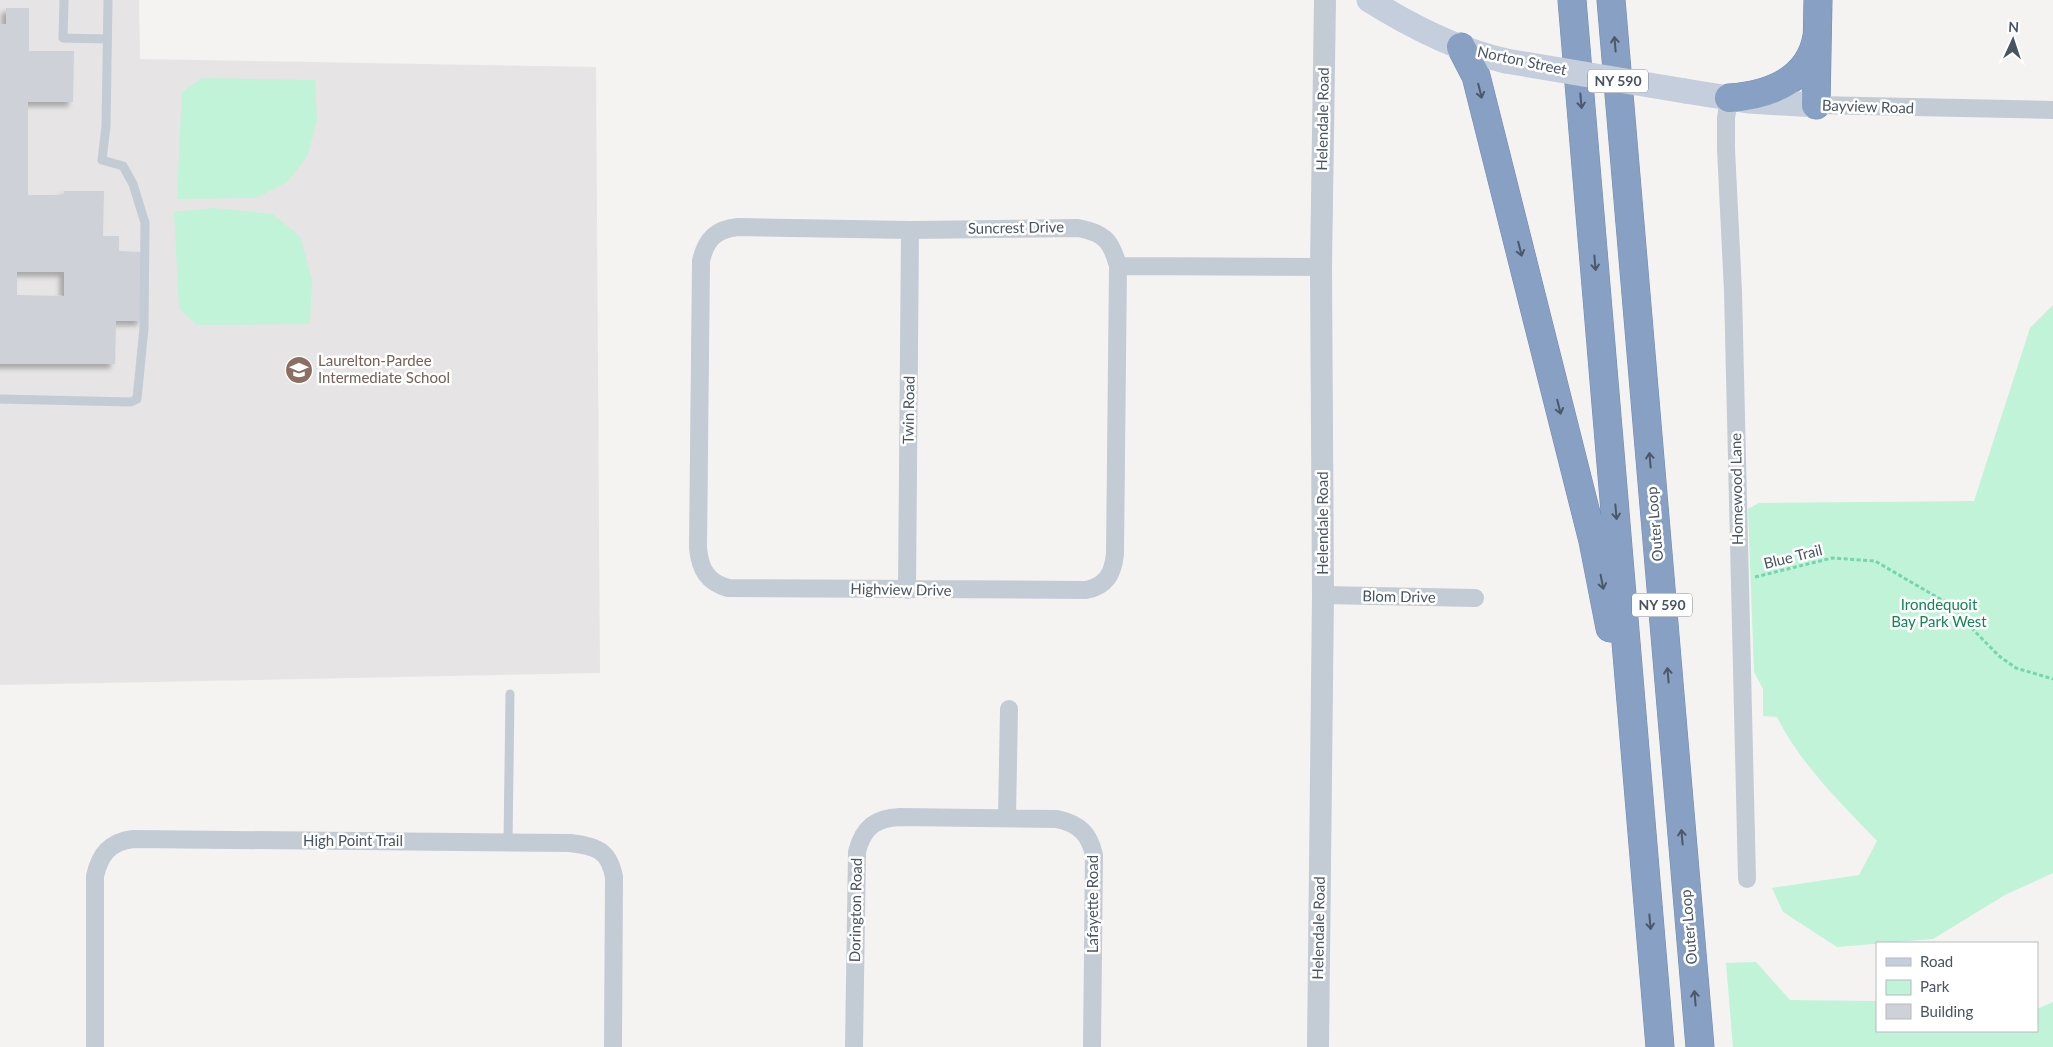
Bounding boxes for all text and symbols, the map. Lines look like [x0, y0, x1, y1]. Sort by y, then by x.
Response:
north arrow [1988, 15, 2038, 65]
text: N [2008, 18, 2020, 35]
one-way arrow [1610, 37, 1620, 53]
street label: Norton Street [1476, 42, 1569, 78]
street label: Helendale Road [1312, 67, 1332, 171]
road number: NY 590 [1588, 70, 1648, 92]
one-way arrow [1476, 83, 1485, 99]
one-way arrow [1576, 93, 1586, 109]
street label: Bayview Road [1822, 95, 1915, 117]
street label: Suncrest Drive [968, 217, 1064, 237]
one-way arrow [1516, 240, 1525, 256]
one-way arrow [1590, 255, 1599, 271]
place label: Laurelton-Pardee Intermediate School [318, 351, 450, 386]
school or university icon: Laurelton-Pardee Intermediate School [284, 355, 314, 385]
street label: Twin Road [898, 376, 918, 444]
one-way arrow [1555, 398, 1564, 414]
street label: Homewood Lane [1726, 433, 1746, 545]
one-way arrow [1645, 453, 1655, 469]
street label: Helendale Road [1313, 471, 1331, 575]
street label: Outer Loop [1642, 486, 1666, 562]
one-way arrow [1611, 504, 1621, 520]
street label: Blue Trail [1762, 540, 1824, 572]
one-way arrow [1597, 573, 1607, 589]
street label: Highview Drive [850, 579, 952, 599]
street label: Blom Drive [1362, 586, 1436, 606]
road number: NY 590 [1632, 594, 1692, 616]
park label: Irondequoit Bay Park West [1891, 595, 1987, 630]
one-way arrow [1663, 667, 1673, 683]
one-way arrow [1677, 829, 1687, 845]
street label: High Point Trail [303, 831, 403, 849]
street label: Lafayette Road [1083, 855, 1101, 953]
street label: Dorington Road [845, 858, 865, 962]
street label: Helendale Road [1308, 876, 1328, 980]
street label: Outer Loop [1676, 889, 1700, 965]
one-way arrow [1645, 914, 1655, 930]
legend [1876, 942, 2038, 1032]
text: Road [1920, 952, 1953, 970]
text: Park [1920, 977, 1950, 995]
one-way arrow [1691, 991, 1700, 1007]
text: Building [1920, 1002, 1973, 1020]

